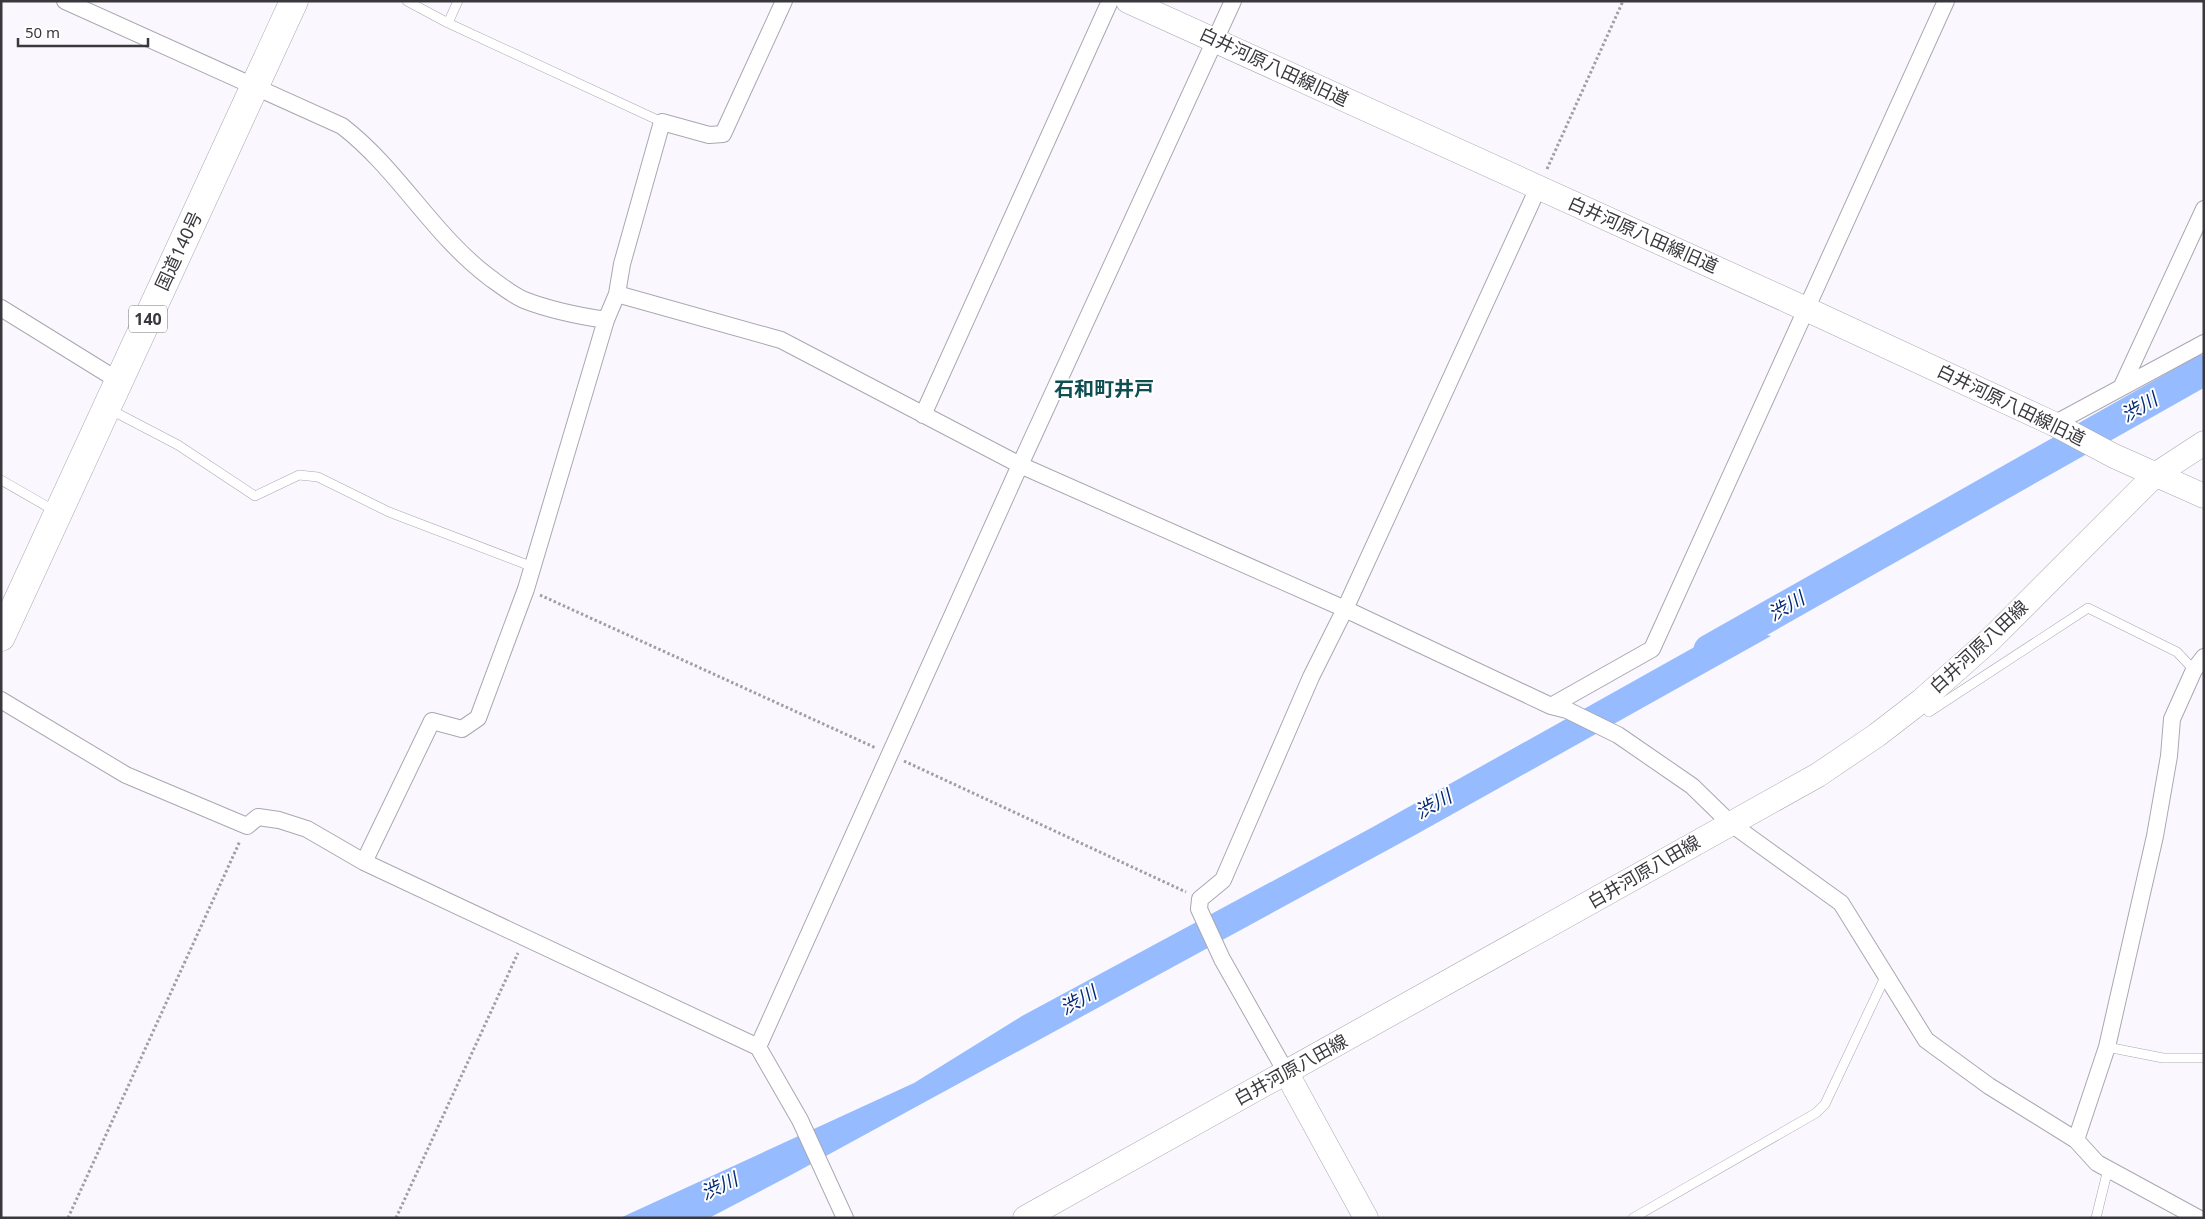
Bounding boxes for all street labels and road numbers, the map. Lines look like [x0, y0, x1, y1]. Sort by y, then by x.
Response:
street label: 白井河原八田線旧道 [1196, 21, 1353, 111]
street label: 白井河原八田線旧道 [1565, 190, 1722, 278]
street label: 国道140号 [149, 207, 207, 294]
road number: 140 [129, 306, 167, 332]
street label: 白井河原八田線旧道 [1933, 358, 2090, 450]
street label: 白井河原八田線 [1924, 595, 2033, 698]
street label: 白井河原八田線 [1583, 829, 1704, 913]
street label: 白井河原八田線 [1230, 1028, 1351, 1110]

